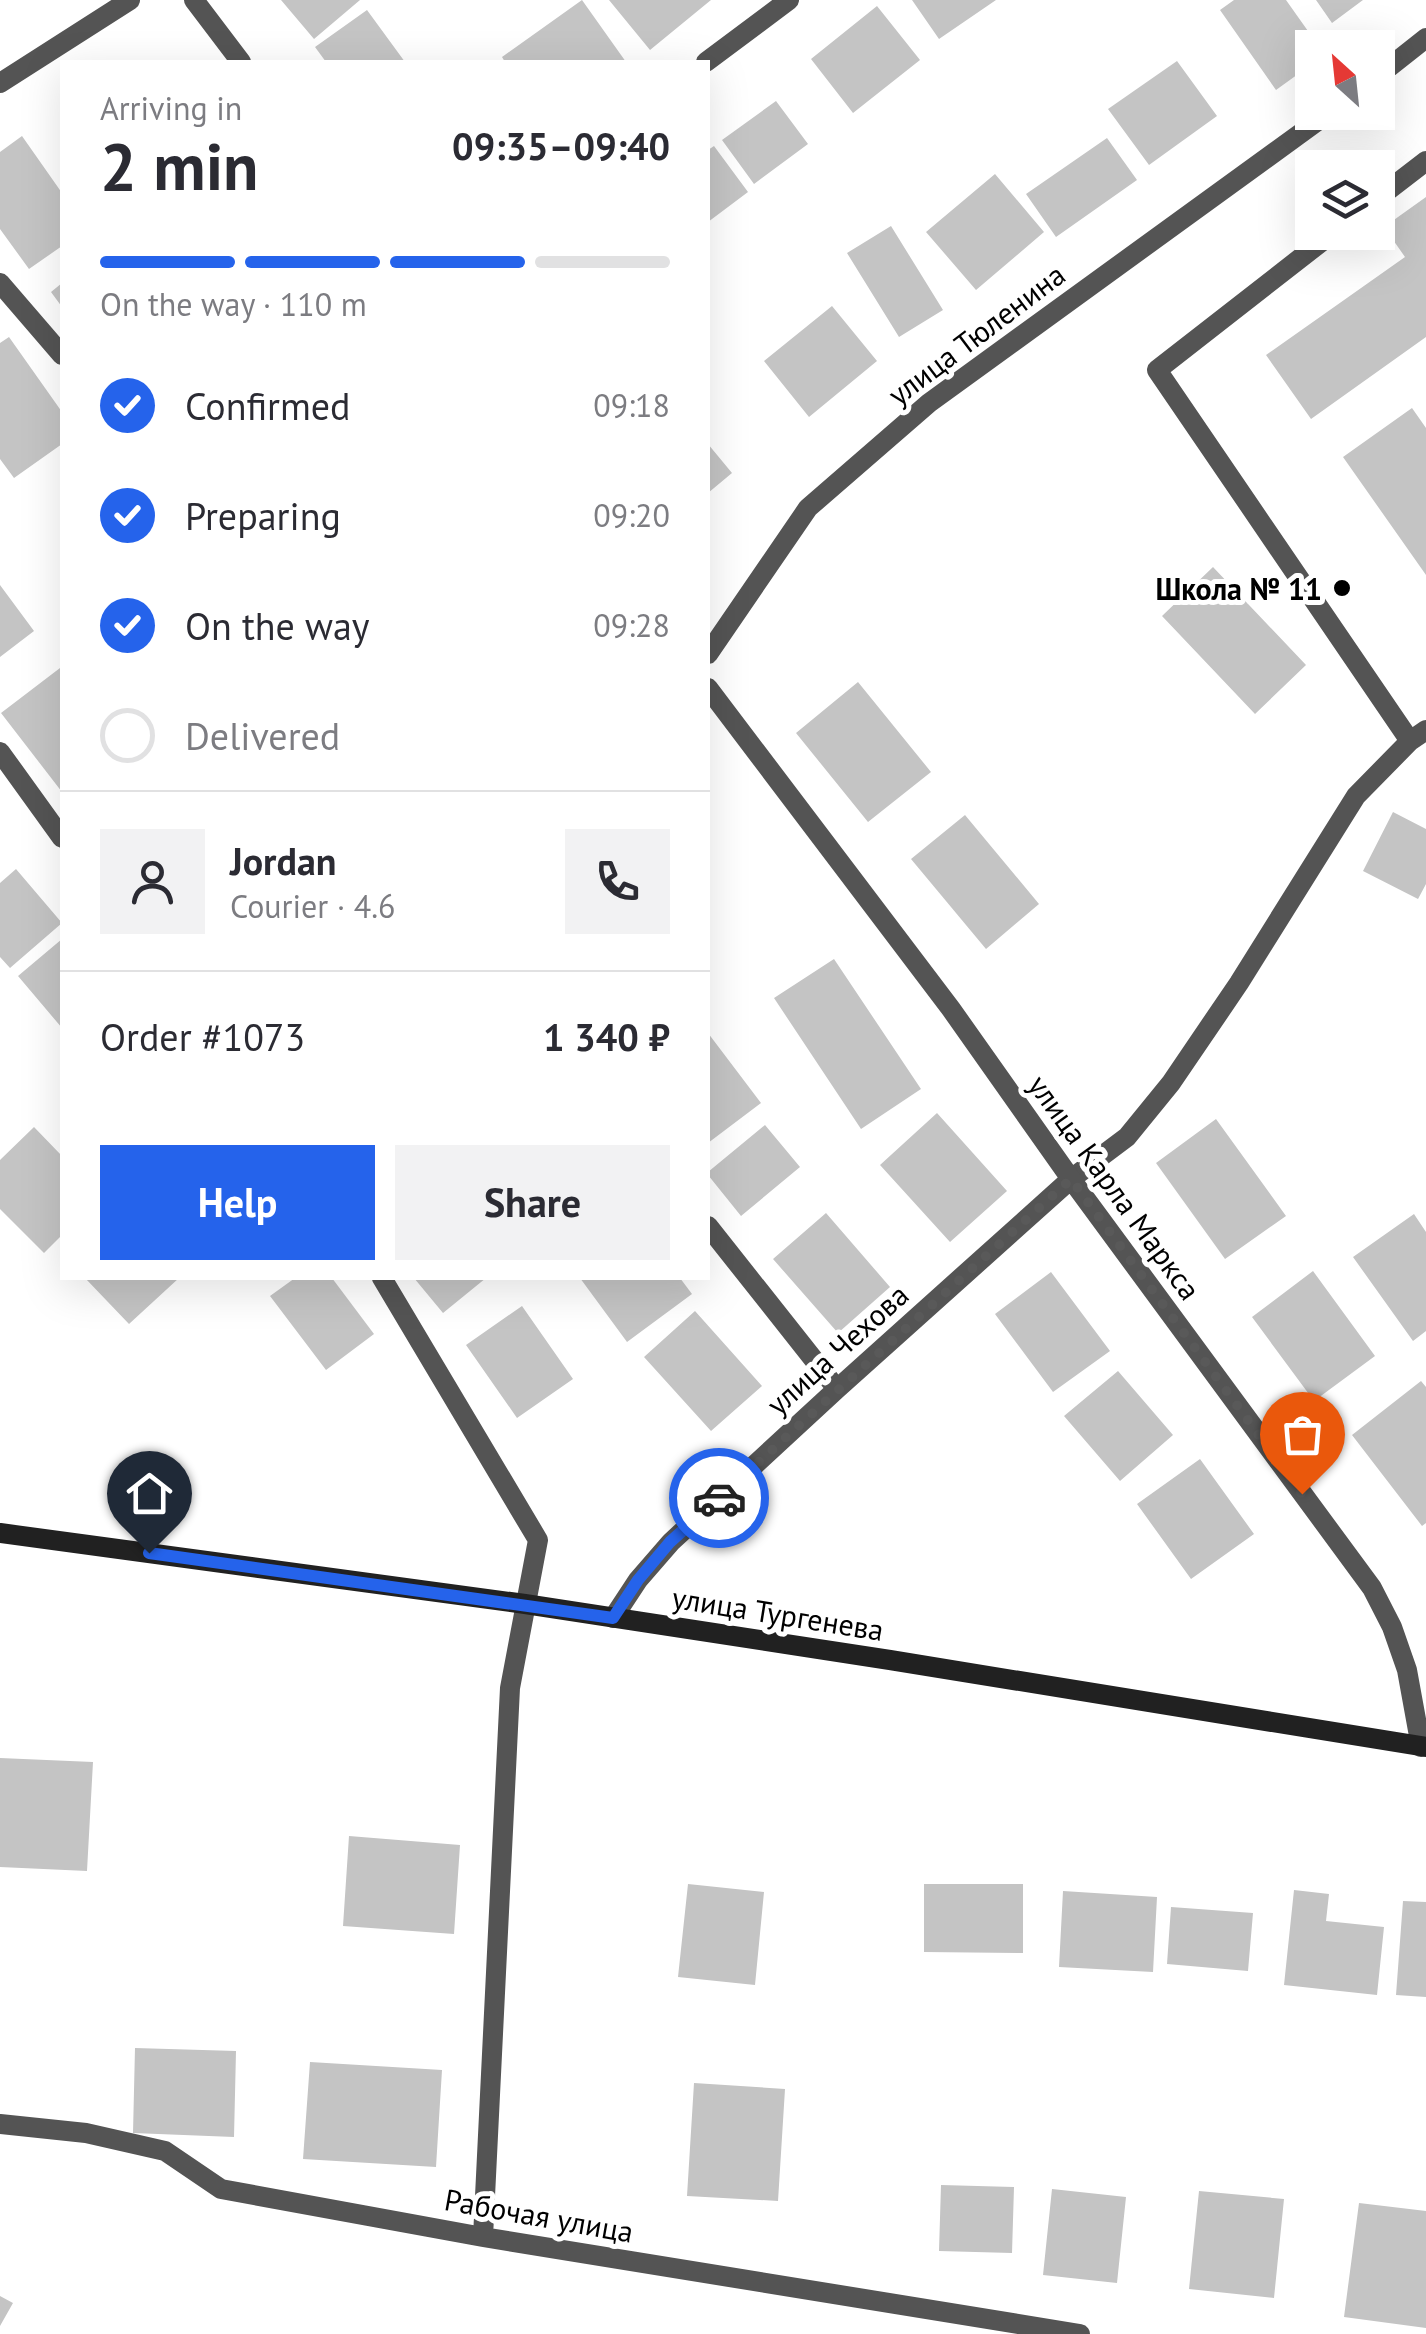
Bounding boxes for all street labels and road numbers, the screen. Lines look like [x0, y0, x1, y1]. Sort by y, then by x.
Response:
street label: улица Тюленина [880, 255, 1072, 413]
street label: улица Карла Маркса [1020, 1067, 1210, 1307]
street label: улица Чехова [758, 1275, 916, 1423]
street label: улица Тургенева [669, 1577, 887, 1649]
street label: Рабочая улица [442, 2179, 636, 2251]

